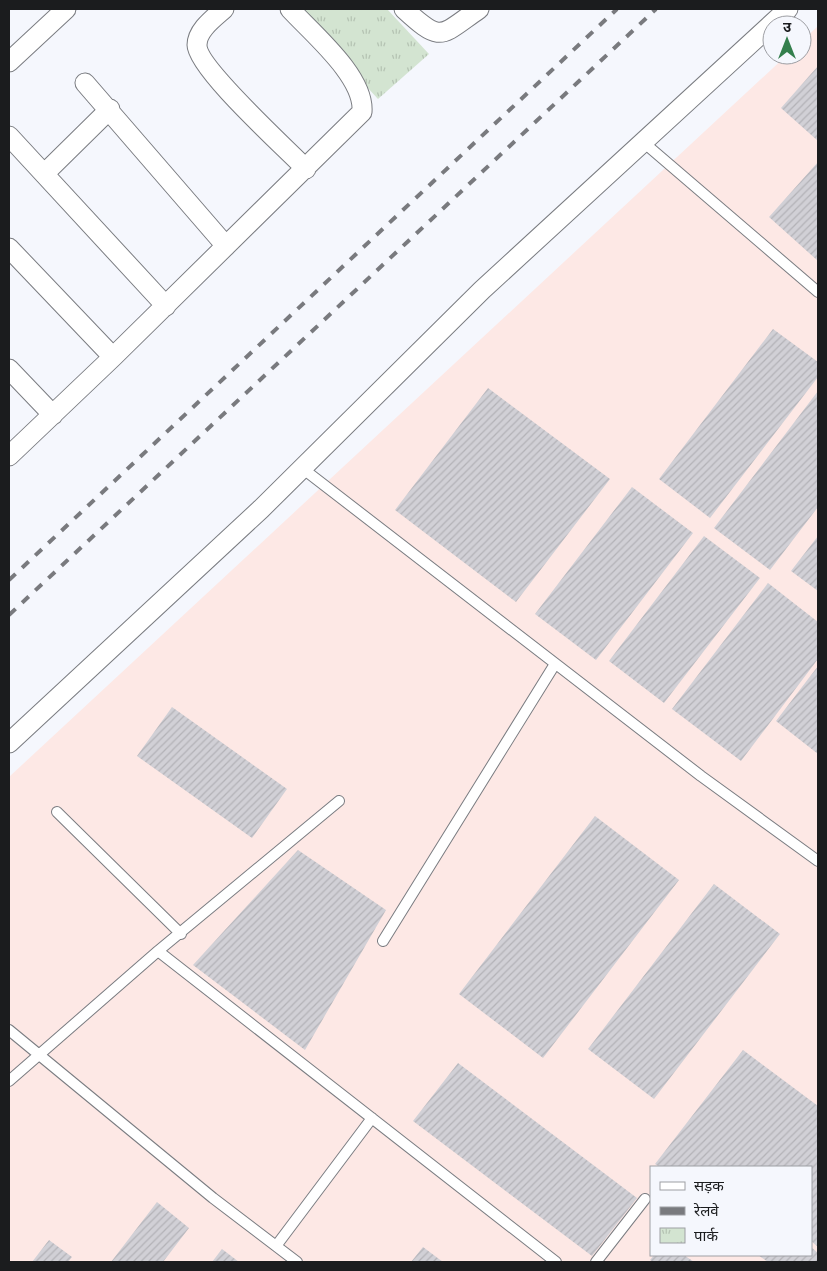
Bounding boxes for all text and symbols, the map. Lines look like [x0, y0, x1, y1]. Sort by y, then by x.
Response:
north arrow [762, 15, 812, 65]
text: उ [783, 17, 792, 36]
legend [650, 1166, 812, 1256]
text: सड़क [694, 1175, 724, 1195]
text: रेलवे [693, 1200, 719, 1220]
text: पार्क [694, 1225, 718, 1245]

